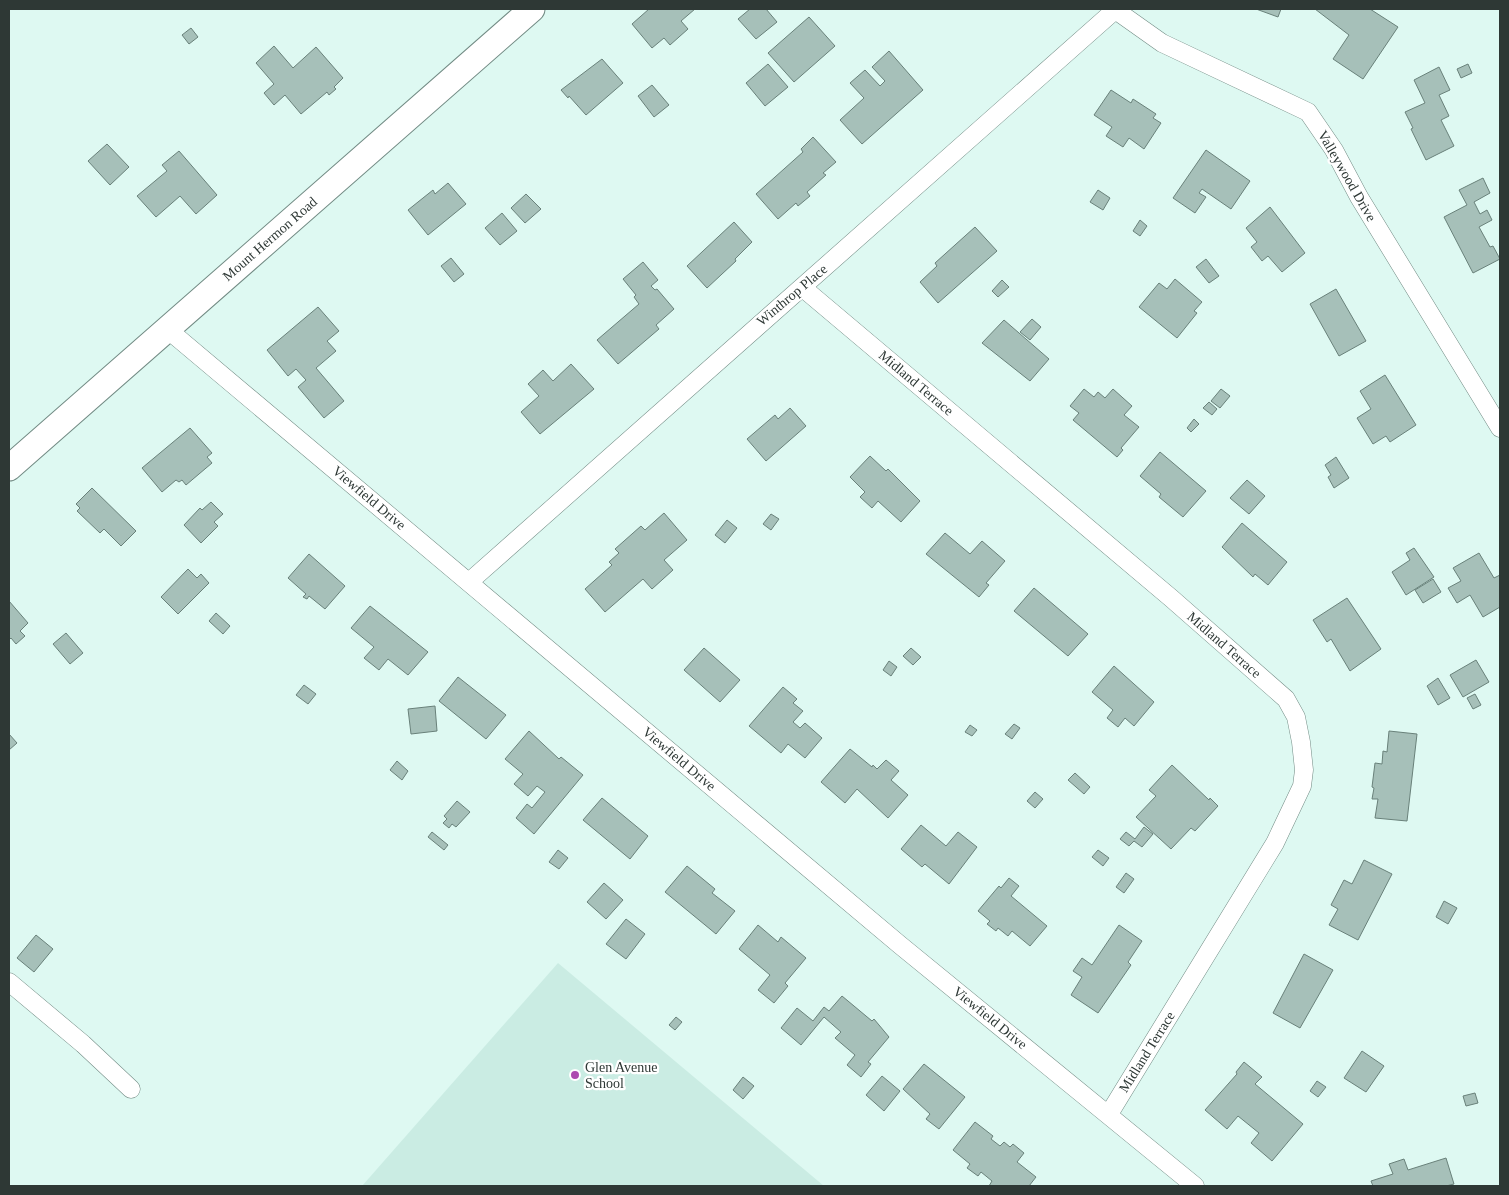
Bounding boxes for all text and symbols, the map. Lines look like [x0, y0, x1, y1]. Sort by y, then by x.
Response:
street label: Valleywood Drive [1315, 128, 1379, 224]
street label: Mount Hermon Road [220, 194, 320, 284]
street label: Winthrop Place [754, 261, 830, 329]
street label: Midland Terrace [876, 348, 956, 418]
street label: Viewfield Drive [330, 463, 408, 533]
street label: Midland Terrace [1184, 609, 1264, 681]
street label: Viewfield Drive [640, 724, 718, 794]
street label: Viewfield Drive [950, 984, 1030, 1052]
street label: Midland Terrace [1116, 1009, 1178, 1095]
place label: Glen Avenue School [585, 1060, 657, 1091]
marker: Glen Avenue School [569, 1069, 581, 1081]

